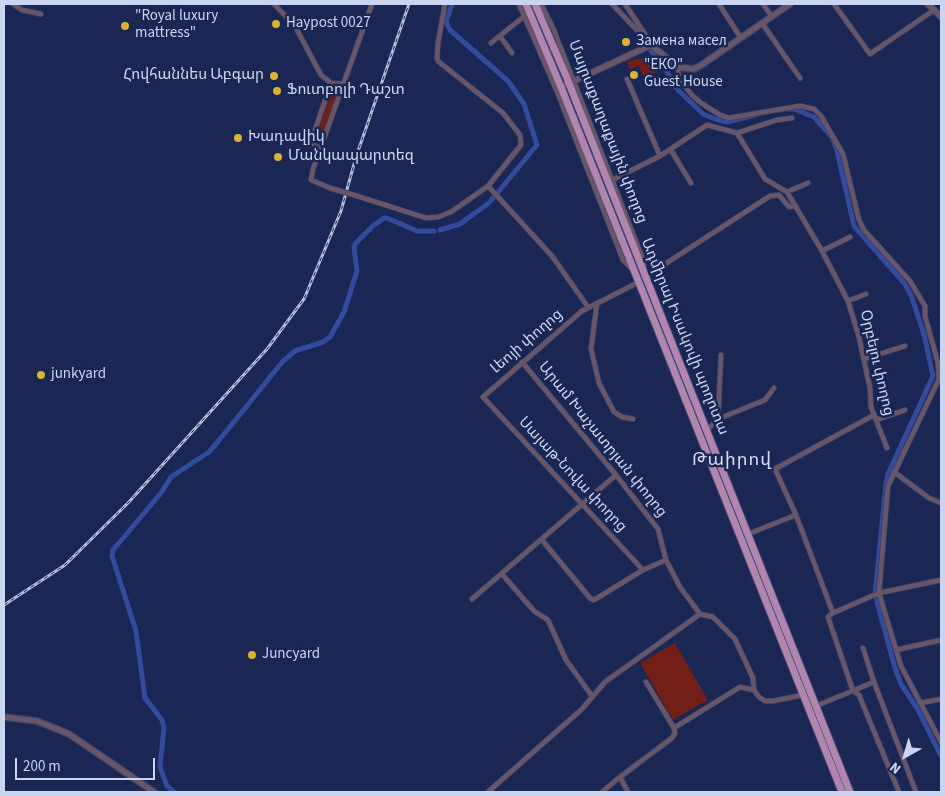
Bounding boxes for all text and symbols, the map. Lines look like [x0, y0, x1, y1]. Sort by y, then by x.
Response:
place label: "Royal luxury mattress" [135, 8, 218, 43]
place label: Haypost 0027 [286, 15, 371, 33]
marker: Haypost 0027 [270, 18, 282, 30]
marker: "Royal luxury mattress" [119, 20, 131, 32]
place label: Замена масел [636, 33, 727, 51]
marker: Замена масел [620, 36, 632, 48]
street label: Մայրաքաղաքային փողոց [564, 38, 650, 226]
place label: "ЕКО" Guest House [644, 57, 723, 92]
place label: Հովհաննես Աբգար [123, 67, 264, 85]
marker: "ЕКО" Guest House [628, 69, 640, 81]
marker: Հովհաննես Աբգար [268, 70, 280, 82]
place label: Ֆուտբոլի Դաշտ [287, 82, 405, 100]
marker: Ֆուտբոլի Դաշտ [271, 85, 283, 97]
place label: Խադավիկ [248, 129, 325, 147]
marker: Խադավիկ [232, 132, 244, 144]
place label: Մանկապարտեզ [288, 148, 414, 166]
marker: Մանկապարտեզ [272, 151, 284, 163]
street label: Ադմիրալ Իսակովի պողոտա [636, 236, 732, 438]
street label: Լեոյի փողոց [487, 306, 567, 378]
street label: Օրբելու փողոց [855, 308, 897, 418]
street label: Արամ Խաչատրյան փողոց [534, 359, 670, 521]
place label: junkyard [51, 366, 106, 384]
marker: junkyard [35, 369, 47, 381]
street label: Սայաթ-Նովա փողոց [514, 414, 630, 536]
district label: Թաիրով [691, 450, 773, 472]
place label: Juncyard [262, 646, 320, 664]
marker: Juncyard [246, 649, 258, 661]
north arrow [880, 731, 930, 781]
scale bar [18, 748, 158, 780]
text: 200 m [23, 756, 61, 777]
text: N [886, 757, 905, 778]

